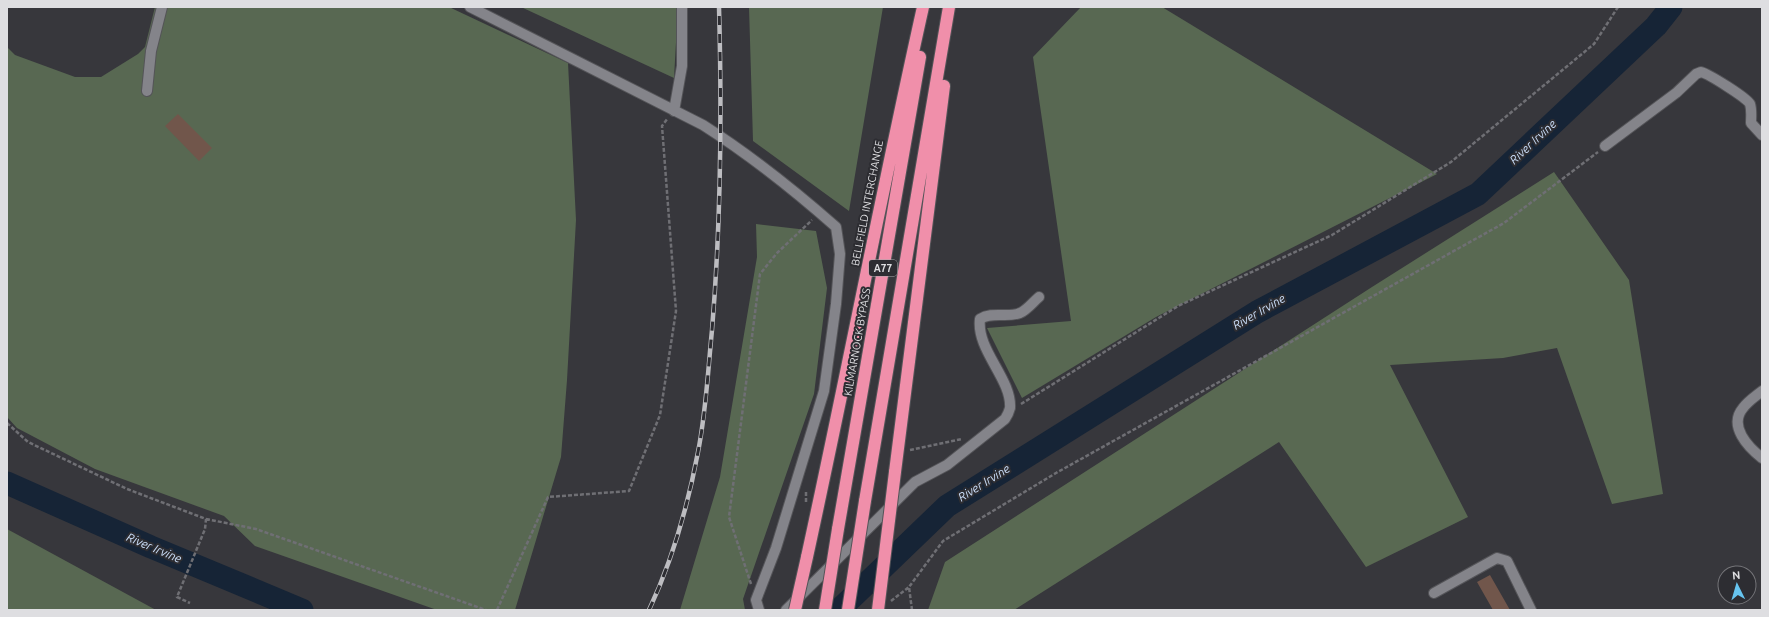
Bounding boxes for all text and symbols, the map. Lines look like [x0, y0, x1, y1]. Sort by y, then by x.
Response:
water label: River Irvine [1507, 117, 1559, 166]
street label: BELLFIELD INTERCHANGE [849, 139, 885, 267]
road number: A77 [869, 260, 897, 276]
street label: KILMARNOCK BYPASS [842, 287, 872, 397]
water label: River Irvine [1230, 291, 1287, 332]
water label: River Irvine [955, 462, 1012, 504]
water label: River Irvine [125, 530, 184, 565]
north arrow [1717, 565, 1757, 605]
text: N [1732, 569, 1741, 581]

